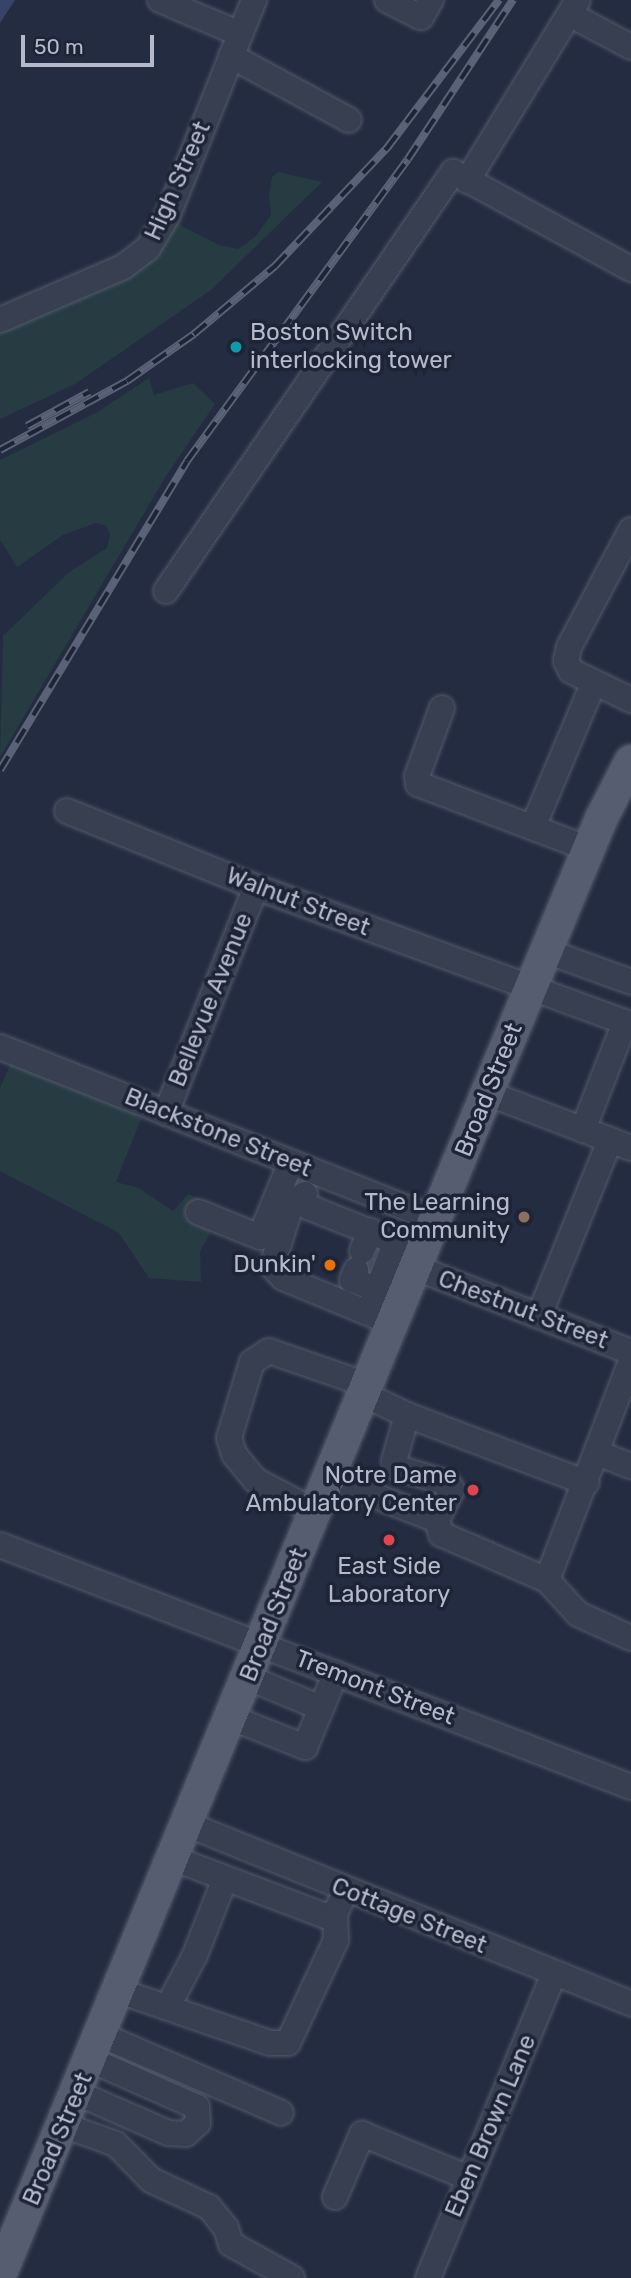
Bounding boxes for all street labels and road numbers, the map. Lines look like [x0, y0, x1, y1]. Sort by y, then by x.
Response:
street label: High Street [139, 117, 217, 245]
street label: Walnut Street [222, 861, 374, 943]
street label: Bellevue Avenue [163, 909, 259, 1091]
street label: Broad Street [449, 1019, 529, 1161]
street label: Blackstone Street [120, 1082, 316, 1184]
street label: Chestnut Street [434, 1264, 612, 1356]
street label: Broad Street [234, 1544, 314, 1686]
street label: Tremont Street [291, 1644, 459, 1732]
street label: Cottage Street [327, 1872, 491, 1960]
street label: Eben Brown Lane [440, 2030, 542, 2222]
street label: Broad Street [17, 2068, 99, 2210]

